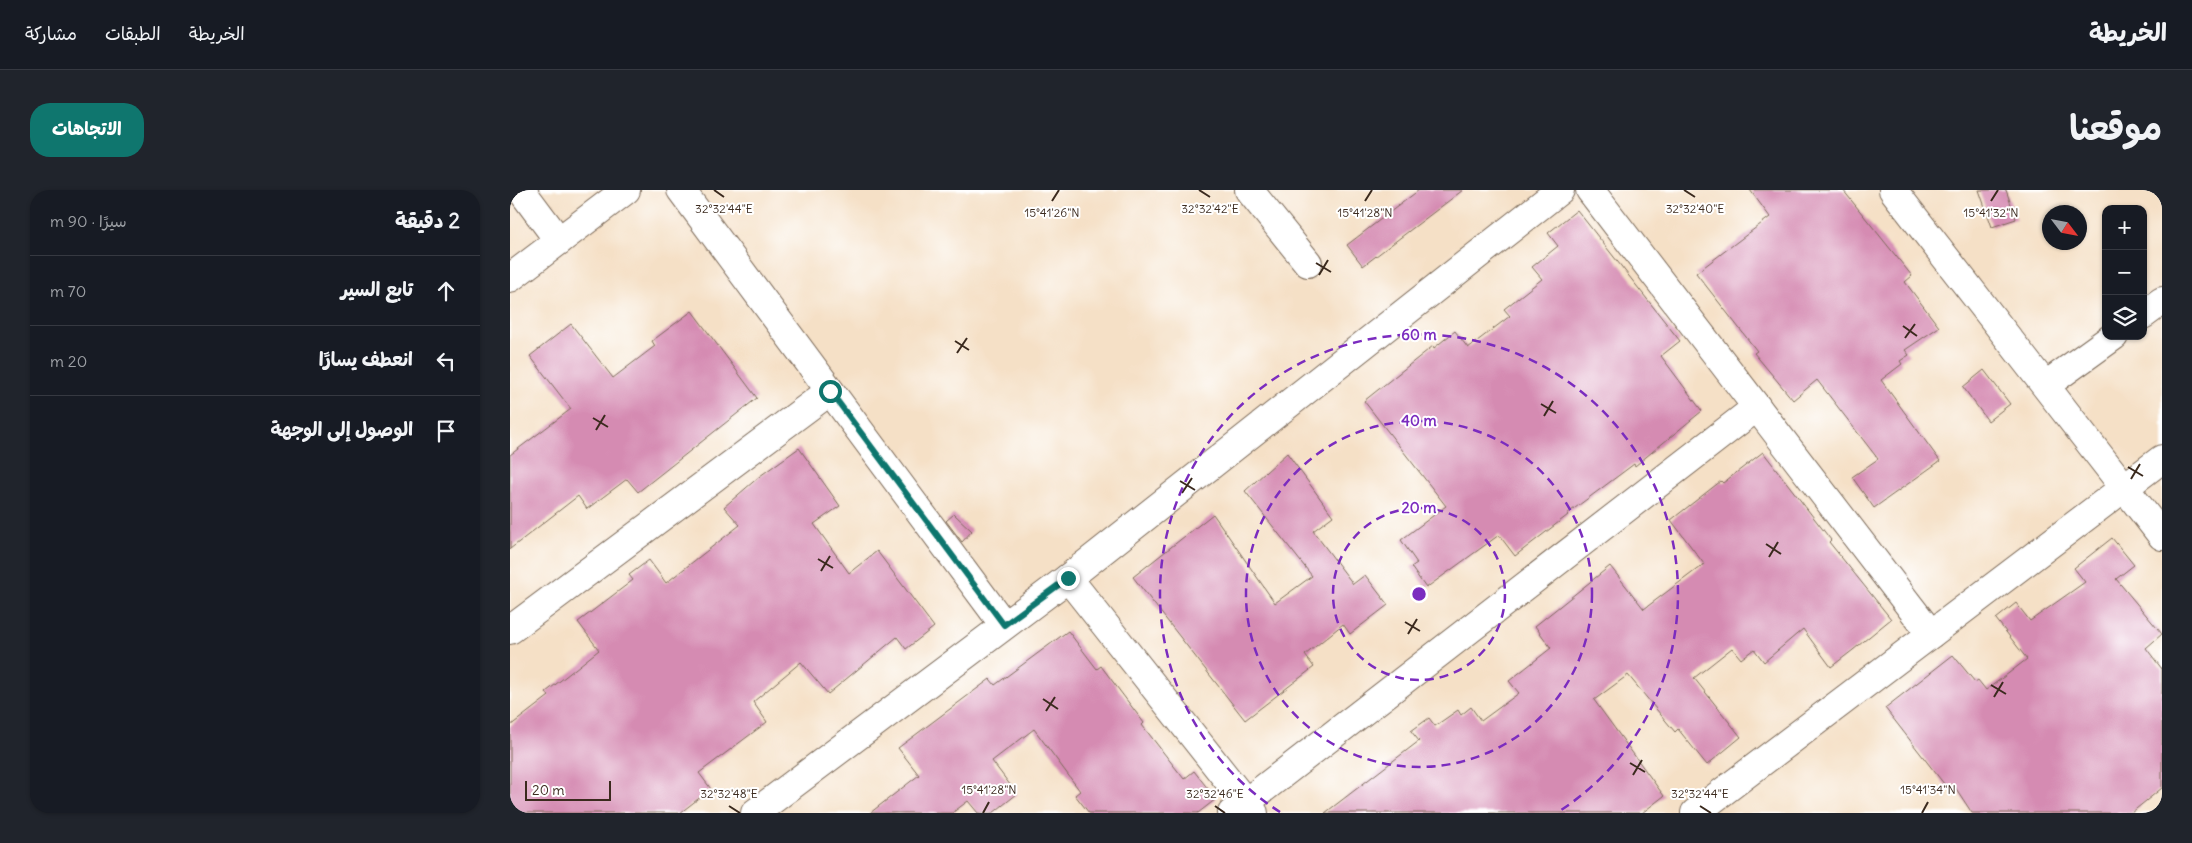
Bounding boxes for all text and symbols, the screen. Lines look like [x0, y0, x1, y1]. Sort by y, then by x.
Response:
text: الخريطة [2089, 17, 2167, 47]
text: مشاركة [25, 22, 77, 45]
text: الطبقات [105, 22, 161, 45]
text: الخريطة [189, 22, 245, 45]
button: الاتجاهات [30, 103, 144, 157]
text: موقعنا [2069, 105, 2162, 149]
text: 32°32'44"E [695, 201, 753, 216]
text: 32°32'42"E [1181, 201, 1239, 216]
text: 32°32'40"E [1666, 201, 1724, 216]
text: 15°41'26"N [1024, 205, 1080, 220]
text: 15°41'28"N [1337, 205, 1393, 220]
text: 15°41'32"N [1963, 205, 2019, 220]
north arrow [2042, 205, 2087, 250]
map controls [2102, 205, 2147, 340]
button: + [2102, 205, 2147, 250]
text: 2 دقيقة [395, 207, 460, 234]
text: سيرًا · 90 m [50, 211, 127, 231]
button: − [2102, 250, 2147, 295]
text: تابع السير [341, 277, 413, 301]
icon: ahead [432, 277, 460, 305]
text: 70 m [50, 281, 86, 301]
button: layers [2102, 295, 2147, 340]
text: 60 m [1401, 325, 1437, 344]
text: انعطف يسارًا [319, 347, 413, 371]
icon: left [432, 347, 460, 375]
text: 20 m [50, 351, 87, 371]
route start [819, 380, 842, 403]
text: 40 m [1401, 411, 1437, 430]
text: الوصول إلى الوجهة [270, 417, 413, 441]
icon: arrive [432, 417, 460, 445]
text: 20 m [1402, 498, 1436, 517]
route end [1057, 567, 1080, 590]
centre of rings [1410, 585, 1428, 603]
scale bar [525, 778, 611, 801]
text: 20 m [532, 781, 565, 799]
text: 15°41'28"N [961, 782, 1017, 797]
text: 15°41'34"N [1900, 782, 1956, 797]
text: 32°32'48"E [700, 786, 758, 801]
text: 32°32'46"E [1186, 786, 1244, 801]
text: 32°32'44"E [1671, 786, 1729, 801]

